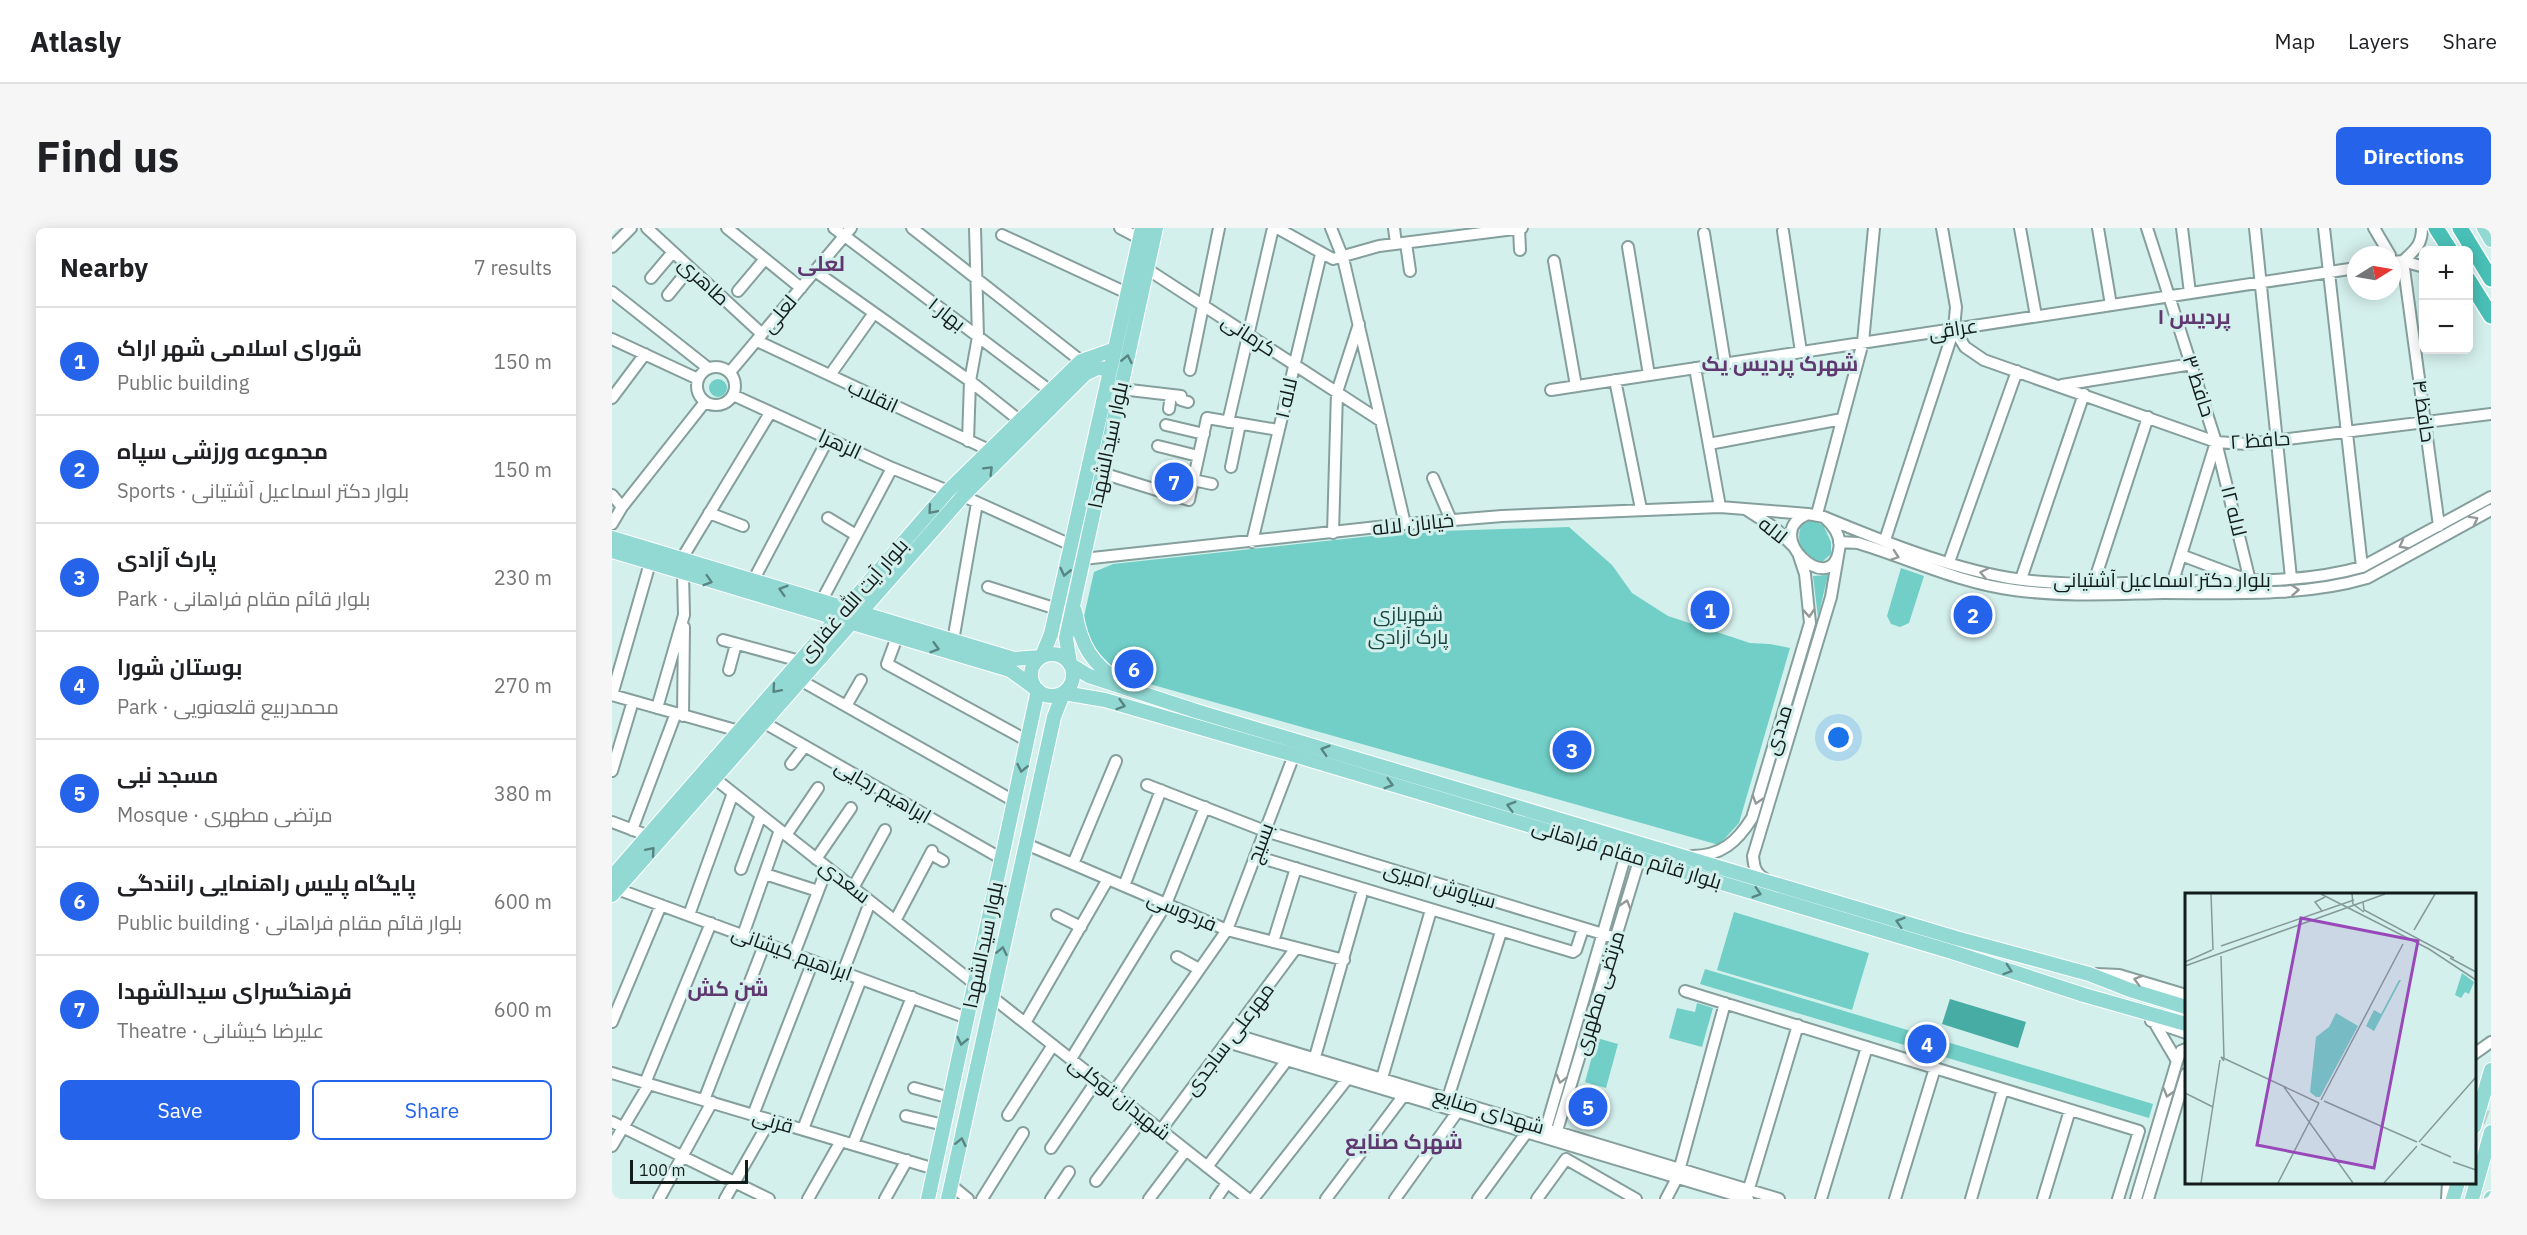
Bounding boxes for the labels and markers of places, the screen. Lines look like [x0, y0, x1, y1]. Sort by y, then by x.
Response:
pin: 7 [1154, 460, 1194, 504]
pin: 1 [1690, 588, 1730, 632]
pin: 2 [1954, 592, 1992, 638]
pin: 6 [1114, 646, 1154, 692]
pin: 3 [1552, 728, 1592, 772]
pin: 4 [1908, 1022, 1946, 1066]
pin: 5 [1568, 1084, 1608, 1130]

